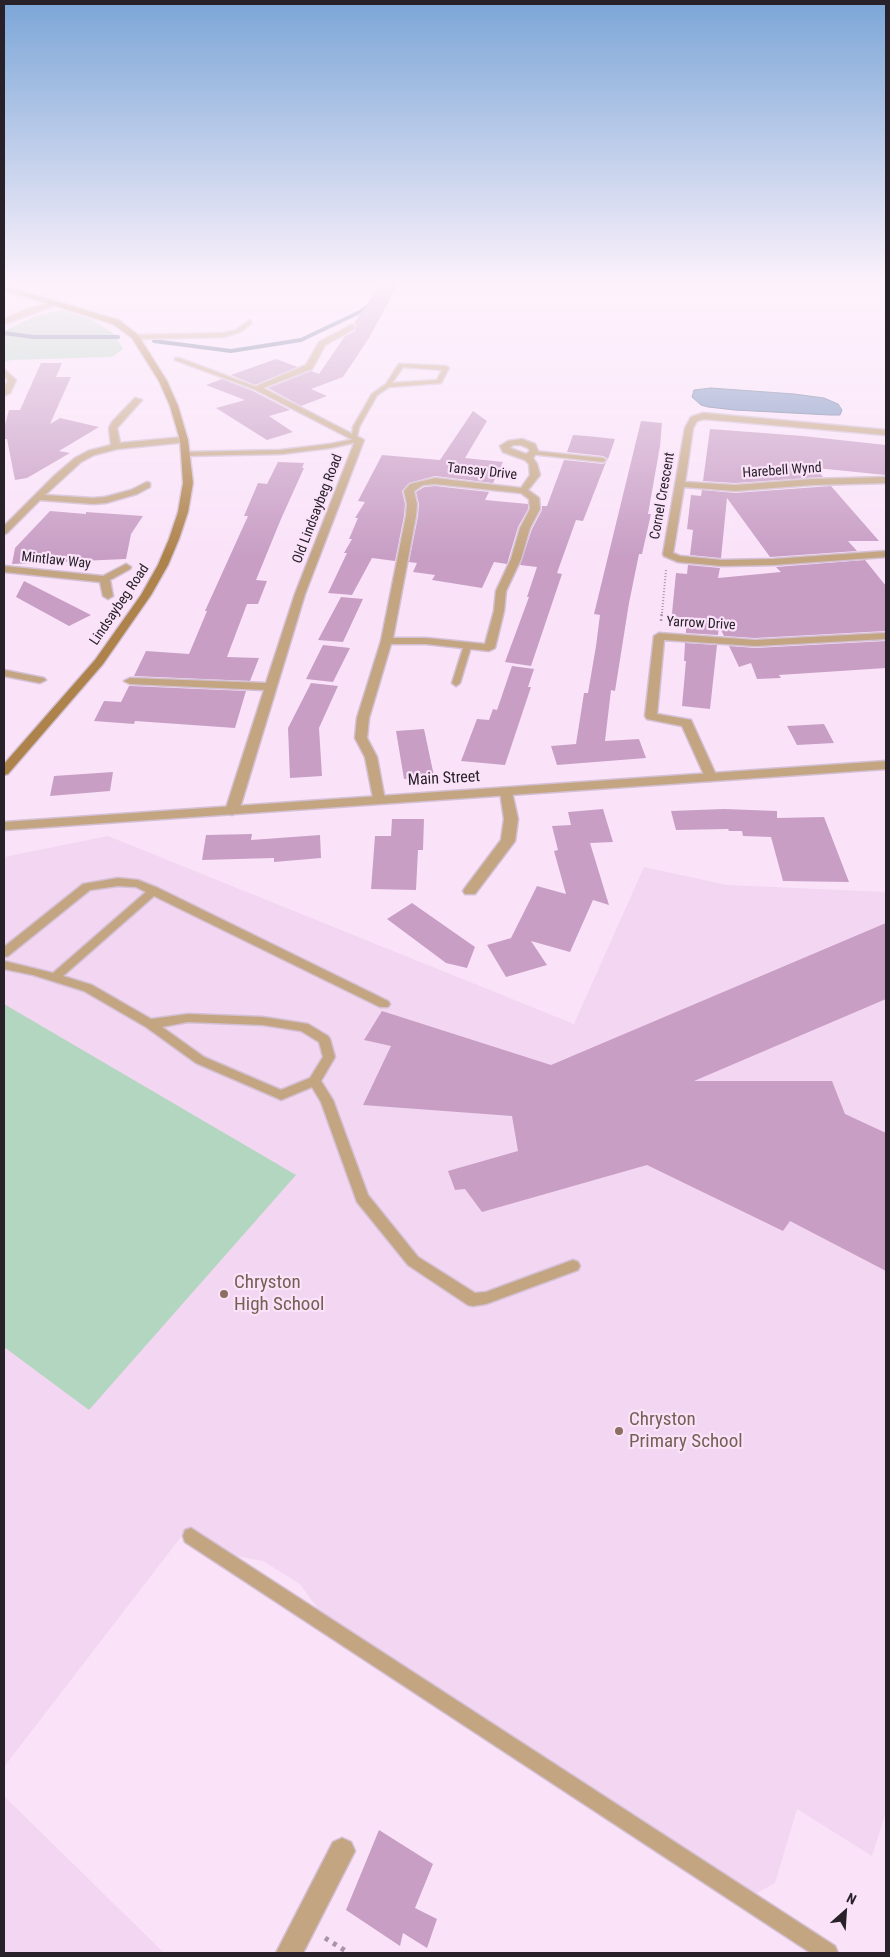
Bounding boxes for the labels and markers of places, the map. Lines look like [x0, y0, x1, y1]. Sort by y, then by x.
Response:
place label: Chryston High School [234, 1272, 324, 1316]
marker: Chryston High School [218, 1288, 230, 1300]
place label: Chryston Primary School [629, 1409, 743, 1453]
marker: Chryston Primary School [613, 1425, 625, 1437]

